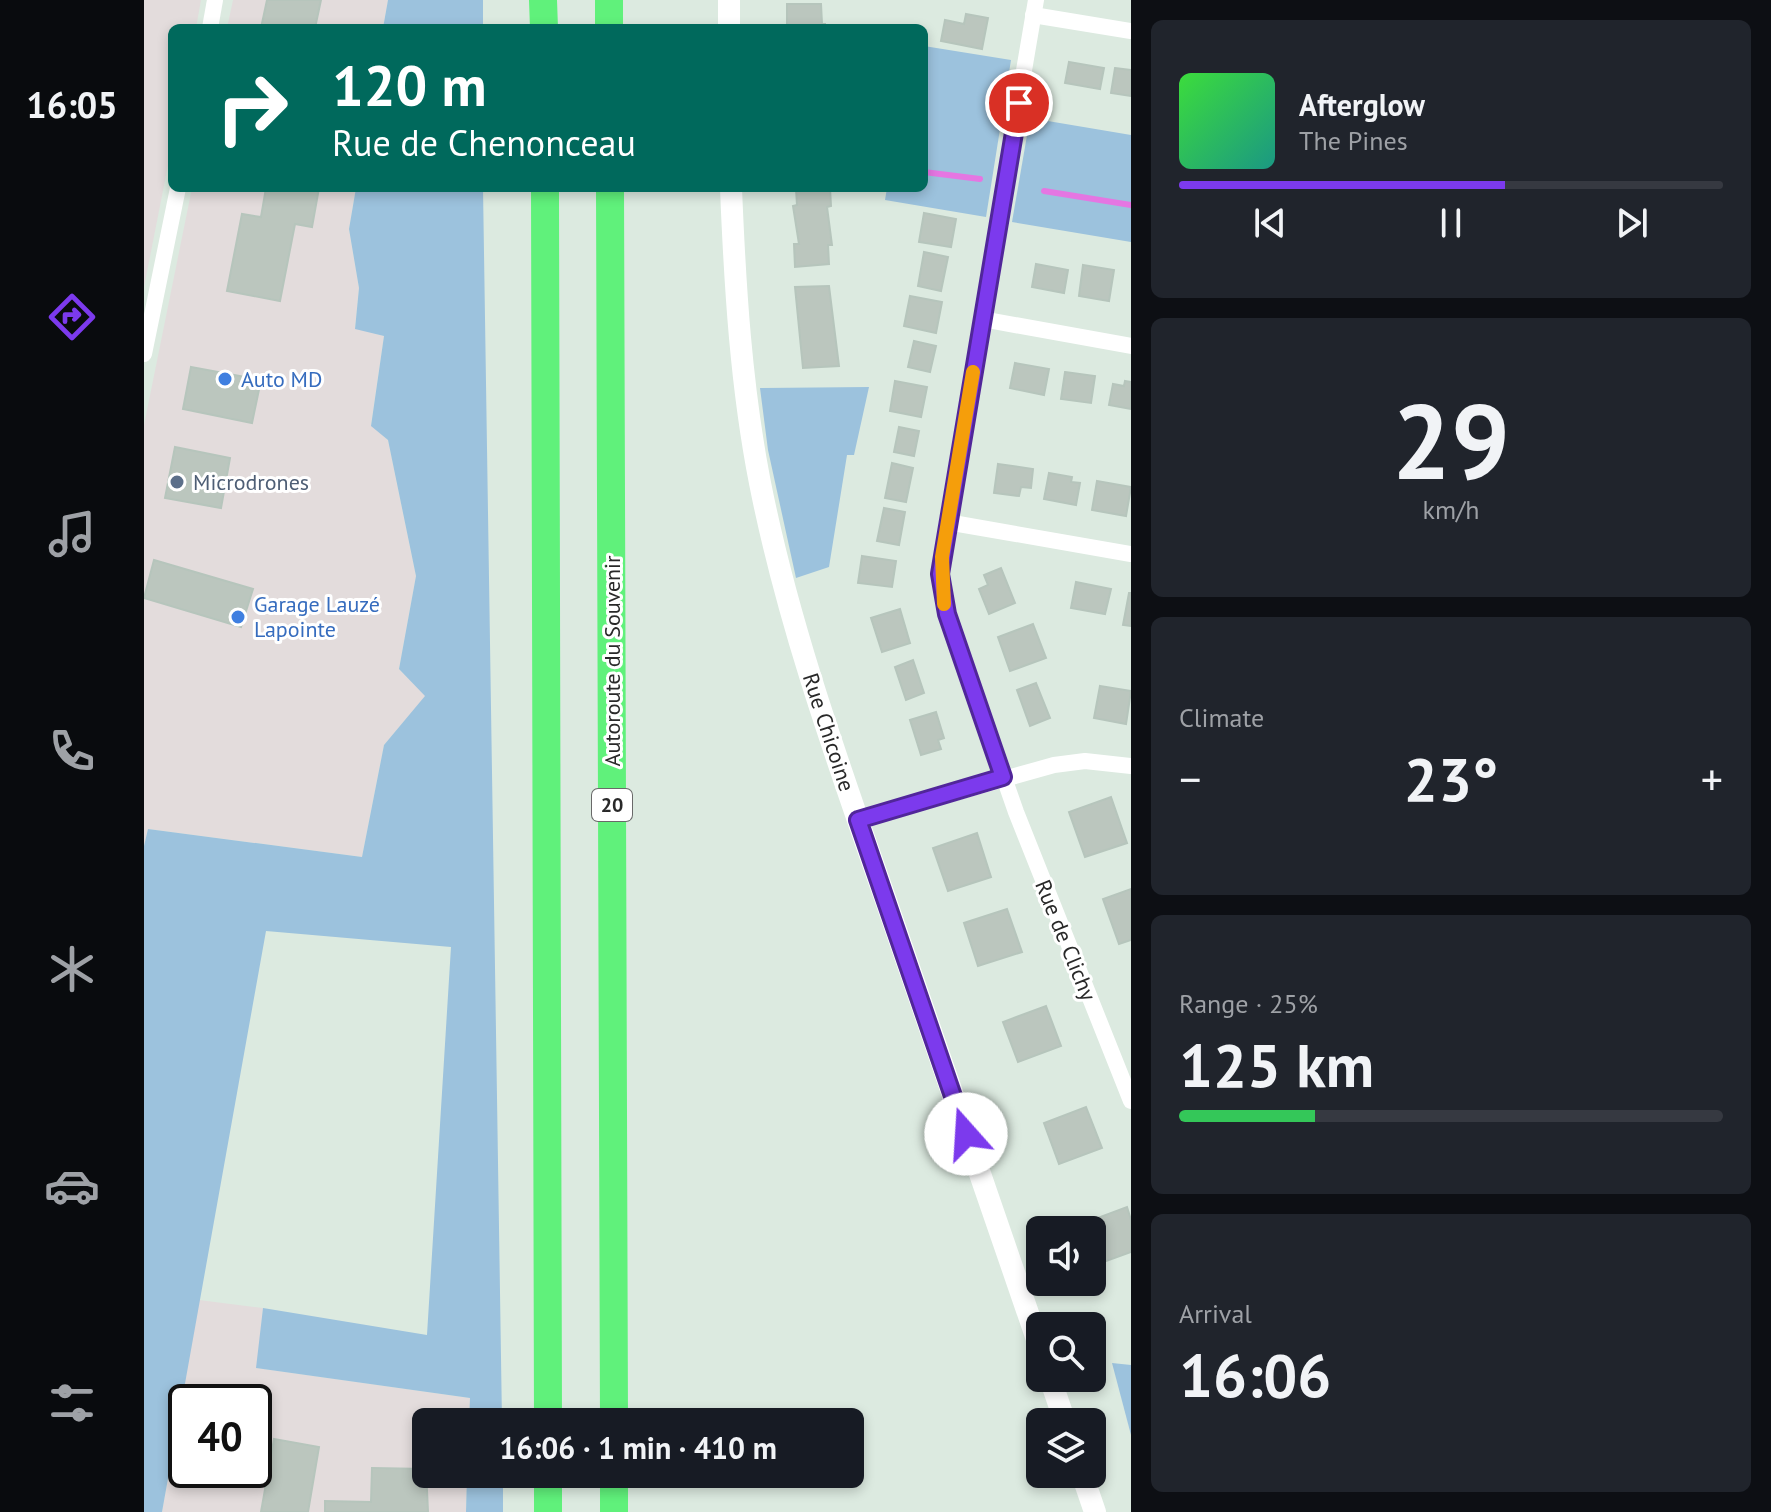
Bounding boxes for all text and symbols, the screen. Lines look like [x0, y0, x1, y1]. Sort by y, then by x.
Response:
text: 120 m [332, 49, 487, 121]
icon: right [200, 56, 304, 160]
pin [985, 69, 1053, 137]
text: 16:05 [26, 81, 118, 128]
icon: arrive [997, 81, 1041, 125]
text: Afterglow [1299, 85, 1425, 124]
text: Rue de Chenonceau [332, 119, 636, 166]
text: The Pines [1299, 124, 1408, 157]
icon: previous [1248, 201, 1292, 245]
icon: pause [1429, 201, 1473, 245]
icon: next [1610, 201, 1654, 245]
icon: directions [44, 289, 100, 345]
place label: Auto MD [241, 365, 322, 393]
marker: Auto MD [216, 370, 234, 388]
text: 29 [1392, 373, 1510, 508]
place label: Microdrones [193, 468, 309, 496]
marker: Microdrones [168, 473, 186, 491]
text: km/h [1423, 493, 1480, 526]
icon: music [44, 506, 100, 562]
street label: Autoroute du Souvenir [598, 555, 626, 766]
place label: Garage Lauzé Lapointe [254, 590, 380, 643]
marker: Garage Lauzé Lapointe [229, 608, 247, 626]
street label: Rue Chicoine [797, 669, 861, 795]
text: Climate [1179, 701, 1264, 734]
icon: phone [44, 723, 100, 779]
text: 23° [1404, 740, 1498, 818]
text: − [1179, 750, 1201, 807]
text: + [1701, 750, 1723, 807]
road number: 20 [592, 789, 632, 821]
street label: Rue de Clichy [1029, 876, 1103, 1005]
icon: climate [44, 941, 100, 997]
text: Range · 25% [1179, 987, 1318, 1020]
text: 125 km [1179, 1026, 1374, 1104]
position arrow [924, 1092, 1008, 1176]
icon: car [44, 1158, 100, 1214]
map controls [1026, 1216, 1106, 1488]
button: sound [1026, 1216, 1106, 1296]
text: Arrival [1179, 1297, 1252, 1330]
button: search [1026, 1312, 1106, 1392]
text: 16:06 [1179, 1336, 1331, 1414]
icon: filters [44, 1375, 100, 1431]
speed limit sign: 40 [168, 1384, 272, 1488]
button: layers [1026, 1408, 1106, 1488]
text: 16:06 · 1 min · 410 m [499, 1428, 777, 1467]

